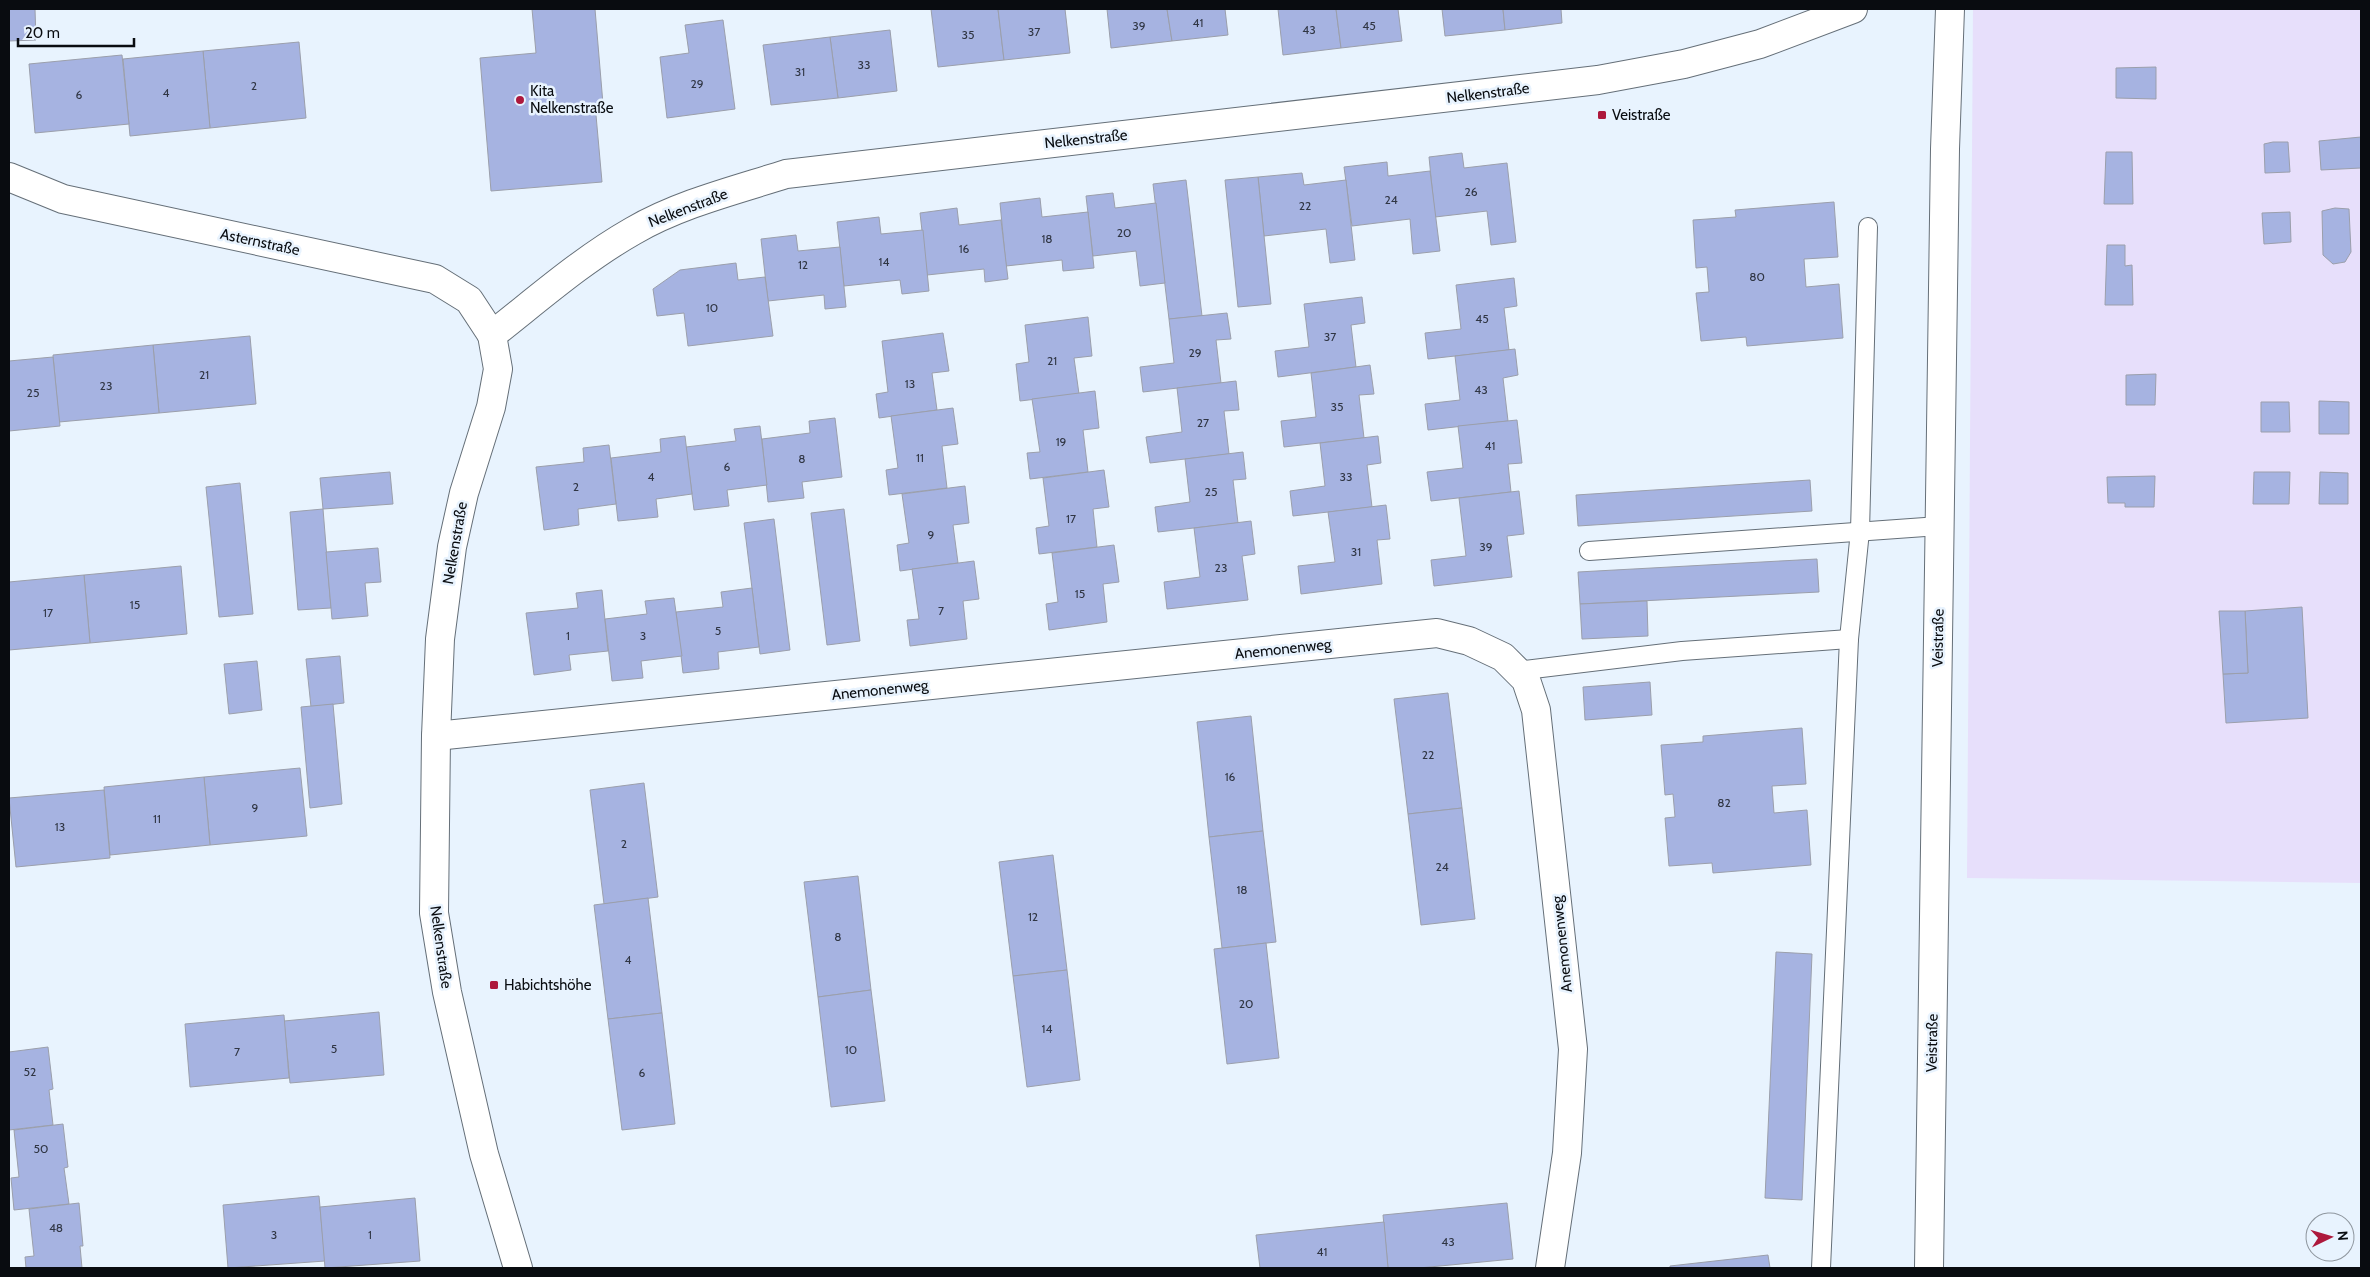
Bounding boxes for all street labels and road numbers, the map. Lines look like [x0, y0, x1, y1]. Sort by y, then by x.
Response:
street label: Nelkenstraße [1446, 79, 1531, 107]
street label: Nelkenstraße [1044, 126, 1129, 152]
street label: Nelkenstraße [646, 185, 730, 231]
street label: Asternstraße [219, 225, 302, 259]
street label: Nelkenstraße [439, 500, 471, 586]
street label: Veistraße [1928, 608, 1948, 667]
street label: Anemonenweg [1234, 635, 1333, 663]
street label: Anemonenweg [831, 676, 930, 704]
street label: Anemonenweg [1548, 894, 1576, 993]
street label: Nelkenstraße [426, 904, 456, 990]
street label: Veistraße [1922, 1013, 1942, 1072]

